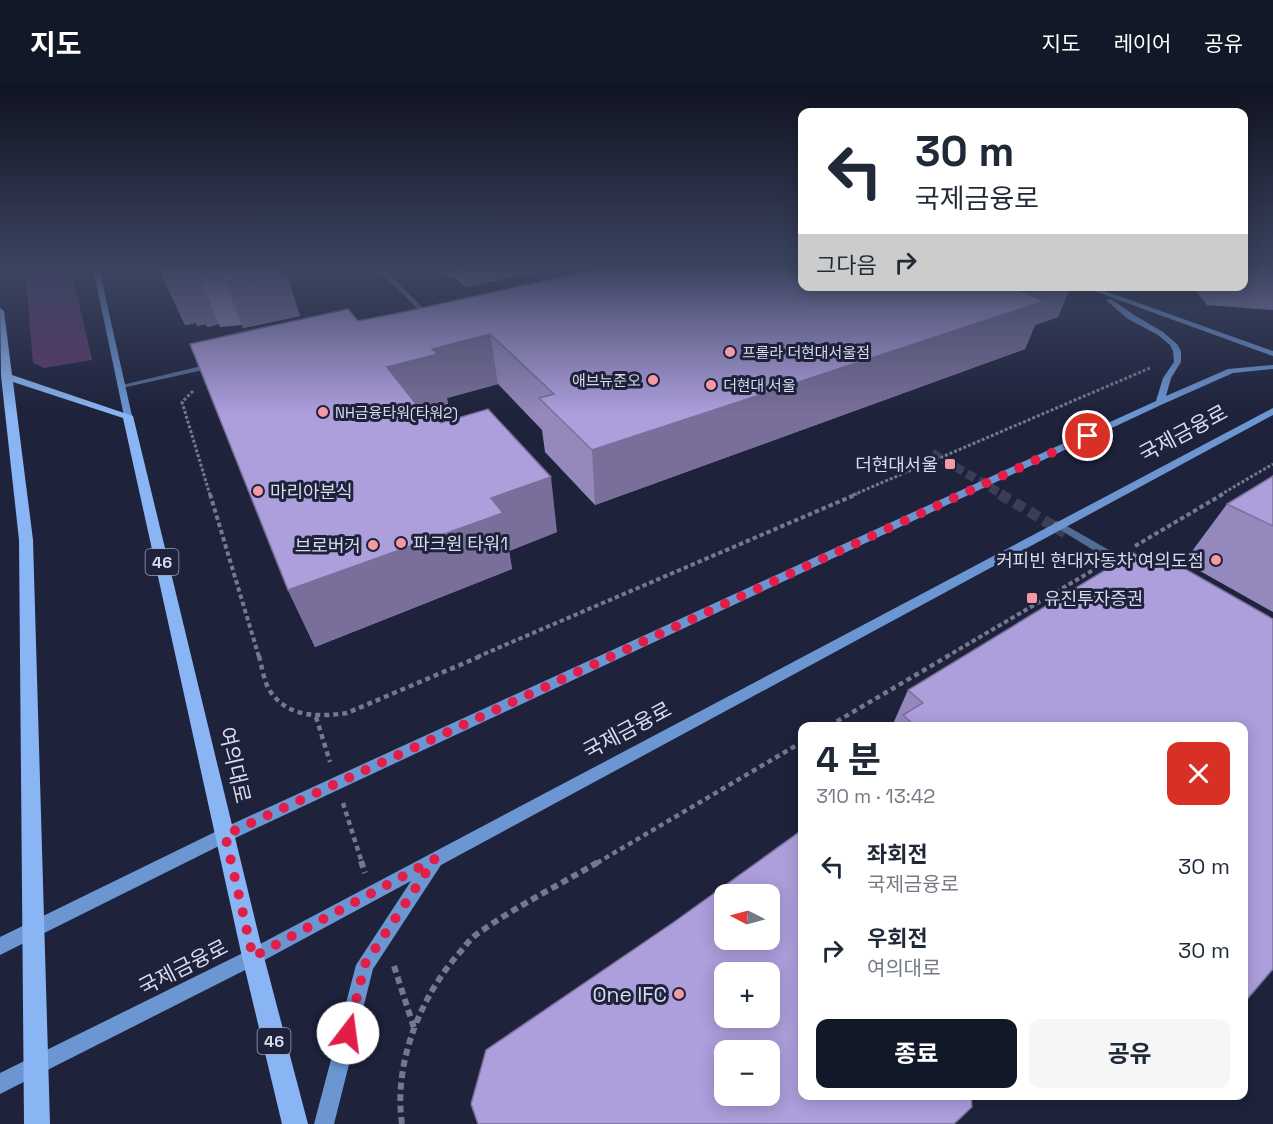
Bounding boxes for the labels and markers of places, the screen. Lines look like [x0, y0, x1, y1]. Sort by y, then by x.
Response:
place label: 프롤라 더현대서울점 [742, 343, 870, 362]
marker: 프롤라 더현대서울점 [723, 345, 737, 359]
place label: 애브뉴준오 [572, 371, 641, 390]
marker: 애브뉴준오 [646, 373, 660, 387]
place label: 더현대 서울 [723, 376, 796, 395]
marker: 더현대 서울 [704, 378, 718, 392]
place label: NH금융타워(타워2) [335, 403, 458, 423]
marker: NH금융타워(타워2) [316, 405, 330, 419]
pin [1062, 410, 1113, 461]
place label: 더현대서울 [855, 453, 938, 476]
marker: 더현대서울 [943, 457, 957, 471]
place label: 마리아분식 [270, 480, 353, 503]
marker: 마리아분식 [251, 484, 265, 498]
place label: 파크원 타워1 [413, 532, 508, 555]
place label: 브로버거 [295, 534, 361, 557]
marker: 파크원 타워1 [394, 536, 408, 550]
marker: 브로버거 [366, 538, 380, 552]
place label: 커피빈 현대자동차 여의도점 [996, 549, 1204, 572]
marker: 커피빈 현대자동차 여의도점 [1209, 553, 1223, 567]
place label: 유진투자증권 [1044, 587, 1143, 610]
marker: 유진투자증권 [1025, 591, 1039, 605]
place label: One IFC [592, 981, 667, 1008]
marker: One IFC [672, 987, 686, 1001]

